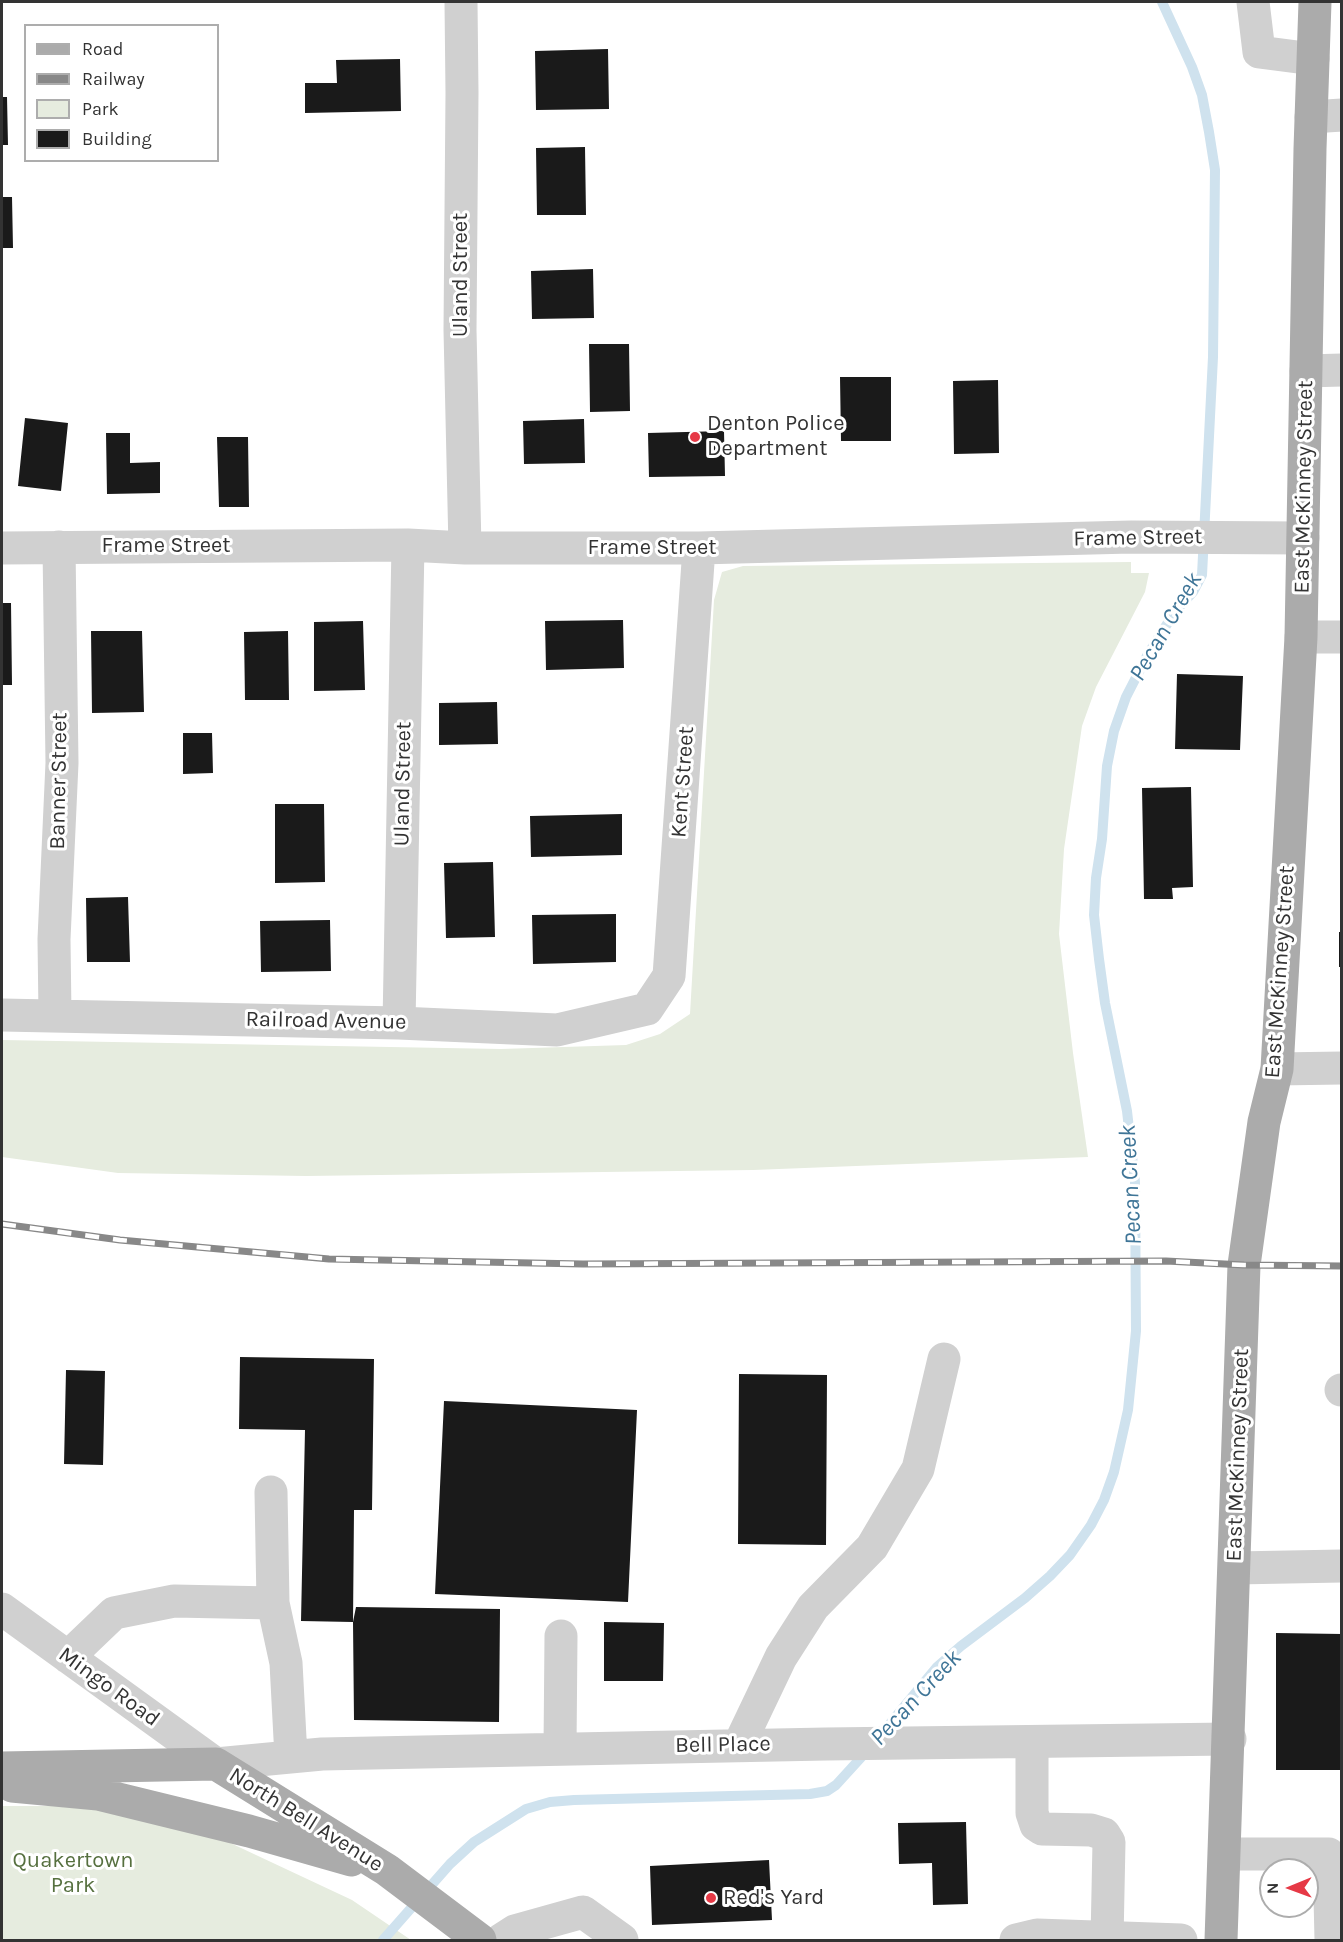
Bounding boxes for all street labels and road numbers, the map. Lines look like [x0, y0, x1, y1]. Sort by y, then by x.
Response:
street label: Uland Street [448, 213, 474, 337]
street label: East McKinney Street [1289, 380, 1319, 594]
street label: Frame Street [1073, 524, 1203, 552]
street label: Frame Street [101, 533, 231, 559]
street label: Frame Street [587, 535, 717, 561]
street label: Banner Street [45, 712, 73, 850]
street label: Uland Street [389, 721, 417, 847]
street label: Kent Street [666, 725, 700, 839]
street label: East McKinney Street [1259, 865, 1301, 1079]
street label: Railroad Avenue [245, 1006, 407, 1036]
street label: East McKinney Street [1221, 1348, 1255, 1562]
street label: Mingo Road [53, 1641, 165, 1733]
street label: Bell Place [675, 1731, 771, 1759]
street label: North Bell Avenue [224, 1762, 388, 1878]

